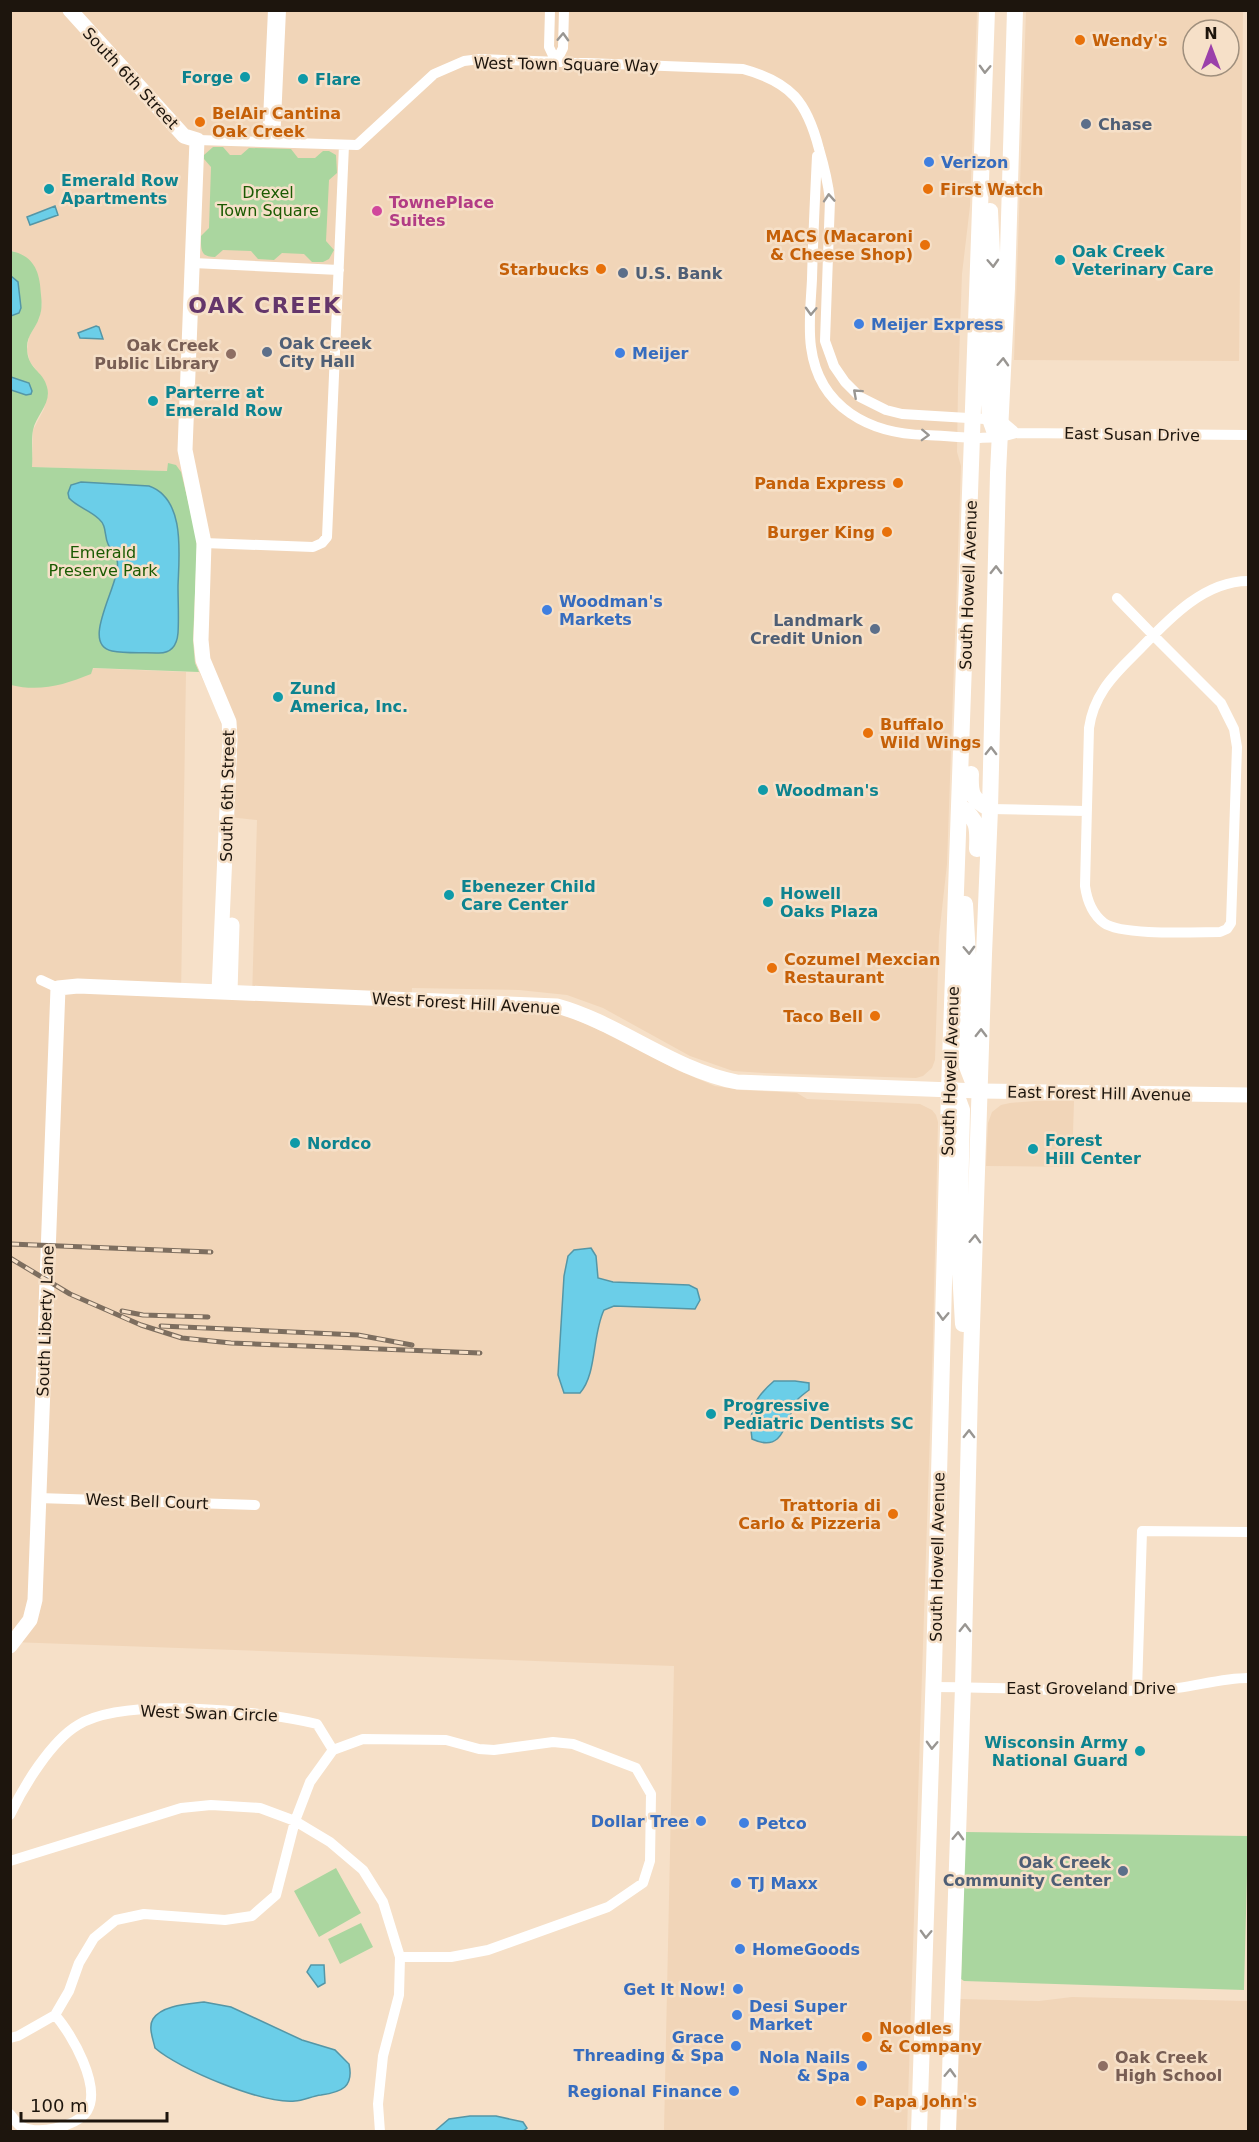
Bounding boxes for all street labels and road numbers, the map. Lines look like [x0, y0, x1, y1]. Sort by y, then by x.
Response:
street label: South 6th Street [79, 24, 183, 133]
street label: West Town Square Way [473, 53, 659, 76]
street label: East Susan Drive [1064, 424, 1200, 445]
street label: South Howell Avenue [956, 500, 981, 670]
street label: South 6th Street [217, 730, 238, 862]
street label: South Howell Avenue [938, 986, 963, 1156]
street label: West Forest Hill Avenue [371, 989, 561, 1018]
street label: East Forest Hill Avenue [1007, 1082, 1191, 1105]
street label: South Liberty Lane [33, 1245, 58, 1397]
street label: South Howell Avenue [927, 1472, 948, 1642]
street label: West Bell Court [85, 1490, 209, 1513]
street label: East Groveland Drive [1006, 1679, 1176, 1698]
street label: West Swan Circle [140, 1702, 278, 1725]

